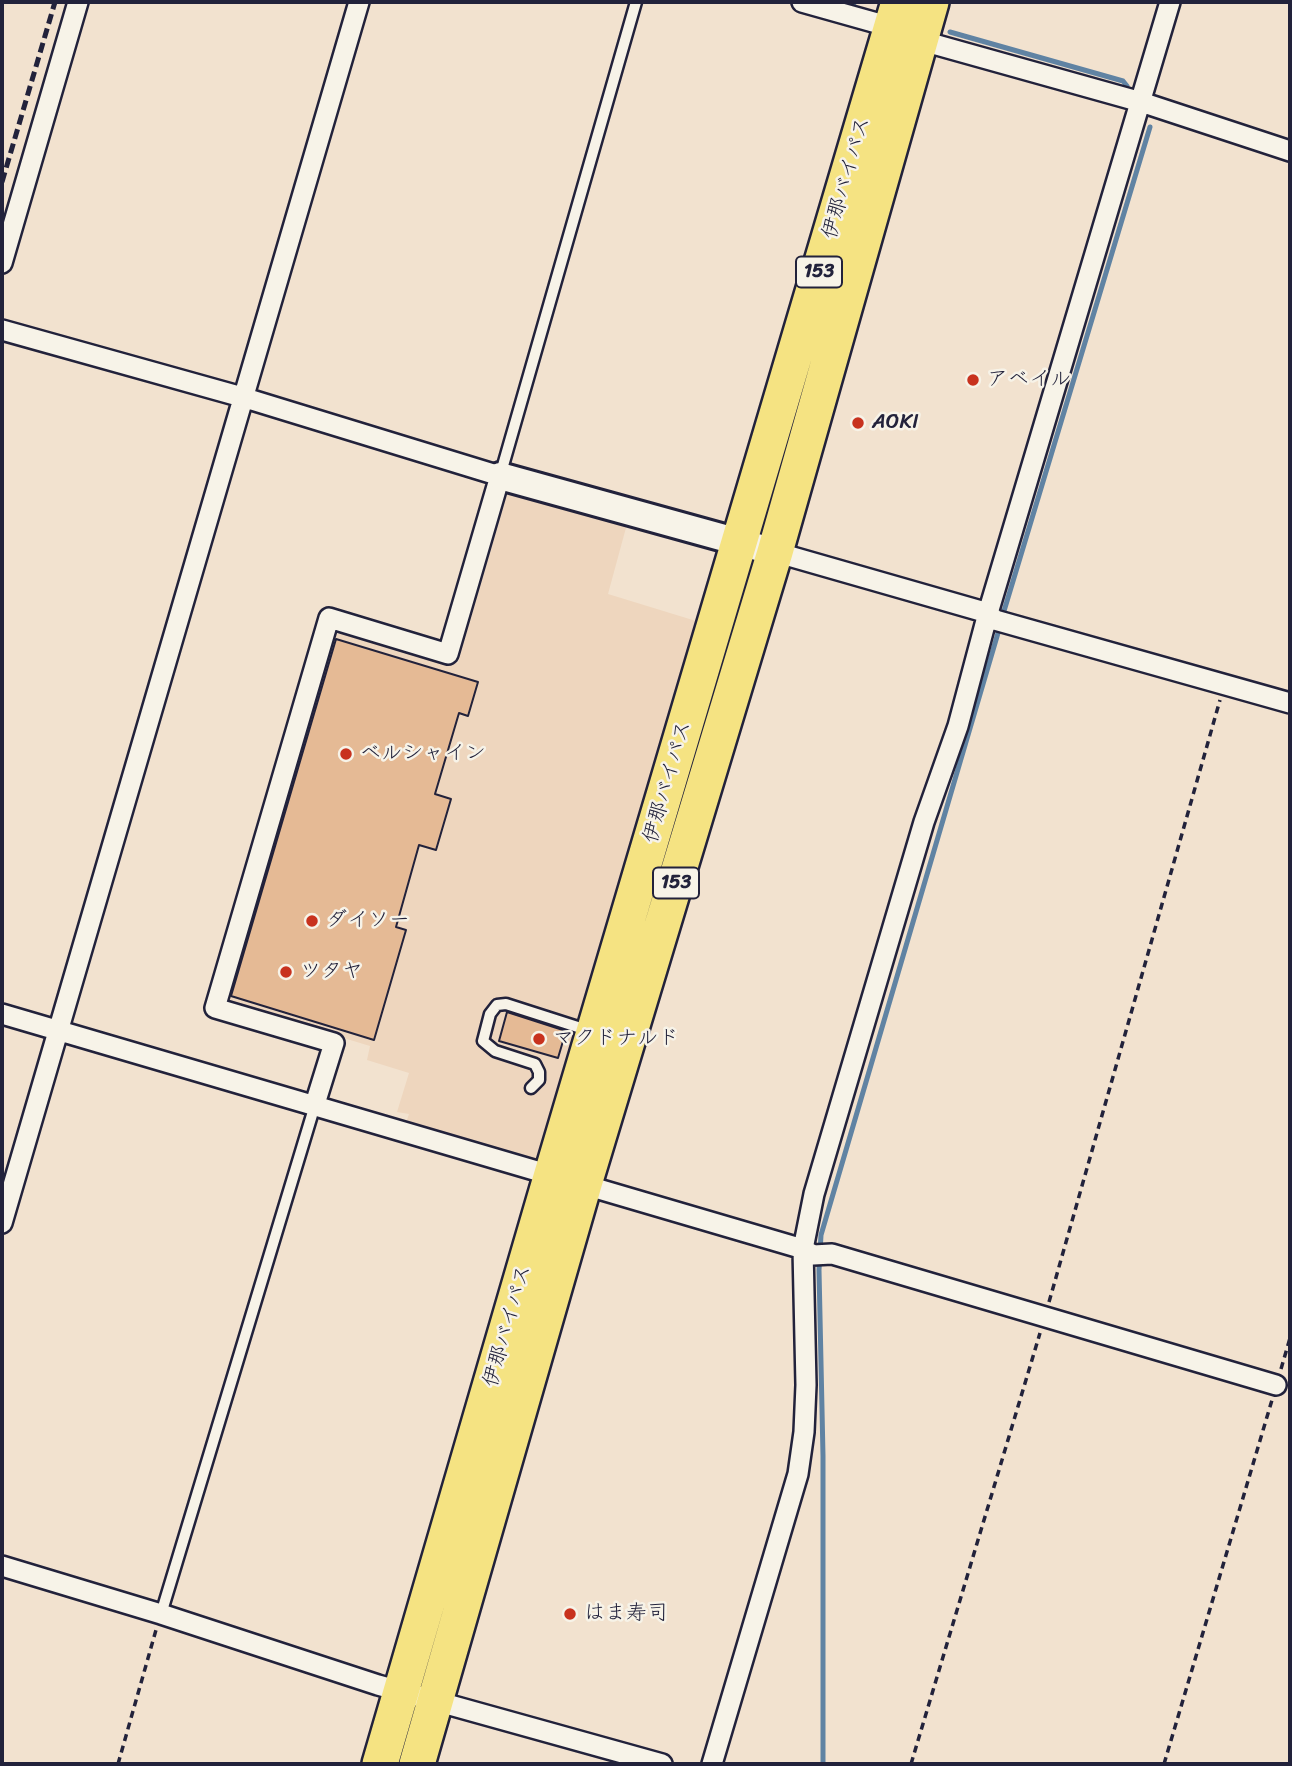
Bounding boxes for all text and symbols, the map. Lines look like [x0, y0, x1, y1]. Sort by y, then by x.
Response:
street label: 伊那バイパス [818, 114, 876, 242]
road number: 153 [796, 256, 842, 288]
place label: アベイル [987, 367, 1071, 393]
marker: アベイル [965, 372, 981, 388]
place label: AOKI [872, 410, 919, 436]
marker: AOKI [850, 415, 866, 431]
street label: 伊那バイパス [639, 718, 697, 846]
place label: ベルシャイン [360, 741, 486, 767]
marker: ベルシャイン [338, 746, 354, 762]
road number: 153 [653, 868, 699, 898]
place label: ダイソー [326, 908, 410, 934]
marker: ダイソー [304, 913, 320, 929]
place label: ツタヤ [300, 959, 363, 985]
marker: ツタヤ [278, 964, 294, 980]
place label: マクドナルド [553, 1026, 679, 1052]
marker: マクドナルド [531, 1031, 547, 1047]
street label: 伊那バイパス [479, 1262, 537, 1390]
place label: はま寿司 [584, 1601, 668, 1627]
marker: はま寿司 [562, 1606, 578, 1622]

